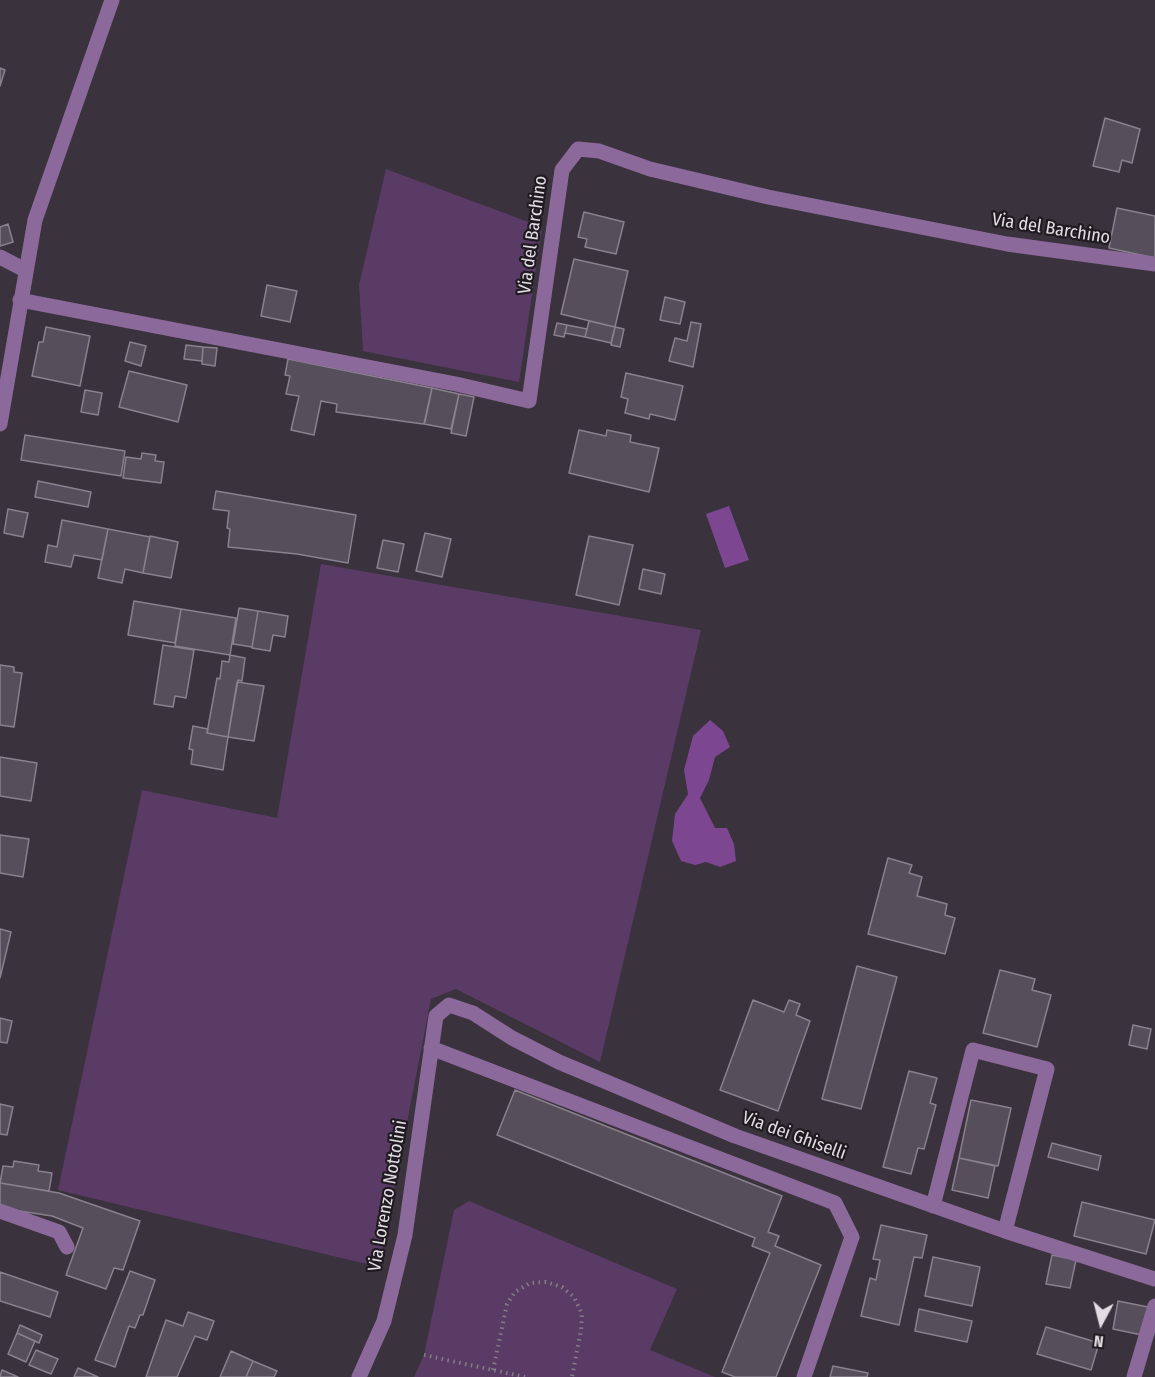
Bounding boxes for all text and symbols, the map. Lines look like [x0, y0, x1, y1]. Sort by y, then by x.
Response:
street label: Via del Barchino [514, 174, 552, 296]
street label: Via del Barchino [990, 209, 1112, 249]
street label: Via dei Ghiselli [739, 1107, 849, 1165]
street label: Via Lorenzo Nottolini [364, 1119, 412, 1273]
north arrow [1071, 1293, 1131, 1353]
text: N [1093, 1331, 1105, 1351]

